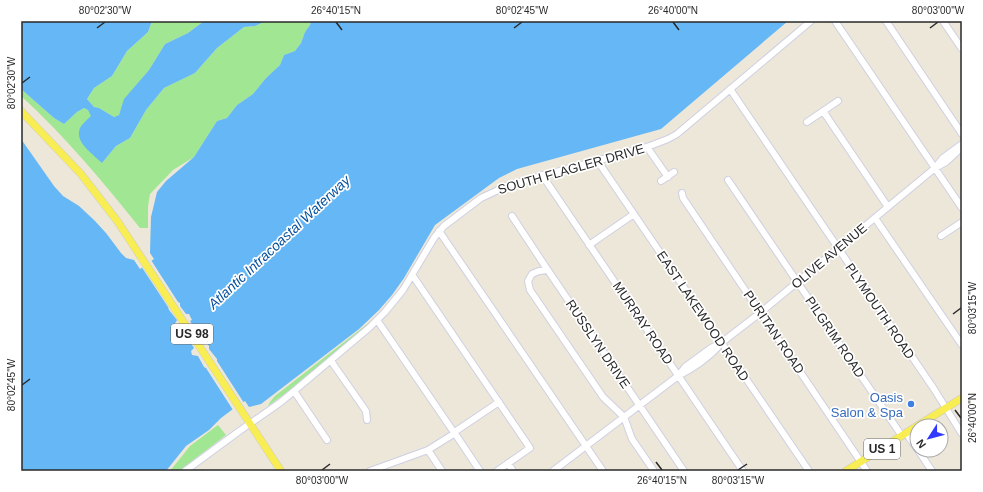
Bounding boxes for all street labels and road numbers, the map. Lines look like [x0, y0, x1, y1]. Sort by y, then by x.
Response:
street label: SOUTH FLAGLER DRIVE [496, 141, 646, 197]
street label: OLIVE AVENUE [788, 220, 870, 292]
street label: EAST LAKEWOOD ROAD [654, 248, 752, 384]
street label: PLYMOUTH ROAD [842, 260, 918, 362]
street label: MURRAY ROAD [610, 279, 676, 367]
street label: PURITAN ROAD [741, 287, 807, 377]
street label: PILGRIM ROAD [802, 294, 868, 380]
street label: RUSSLYN DRIVE [563, 297, 633, 391]
road number: US 98 [171, 324, 213, 344]
road number: US 1 [864, 439, 900, 459]

